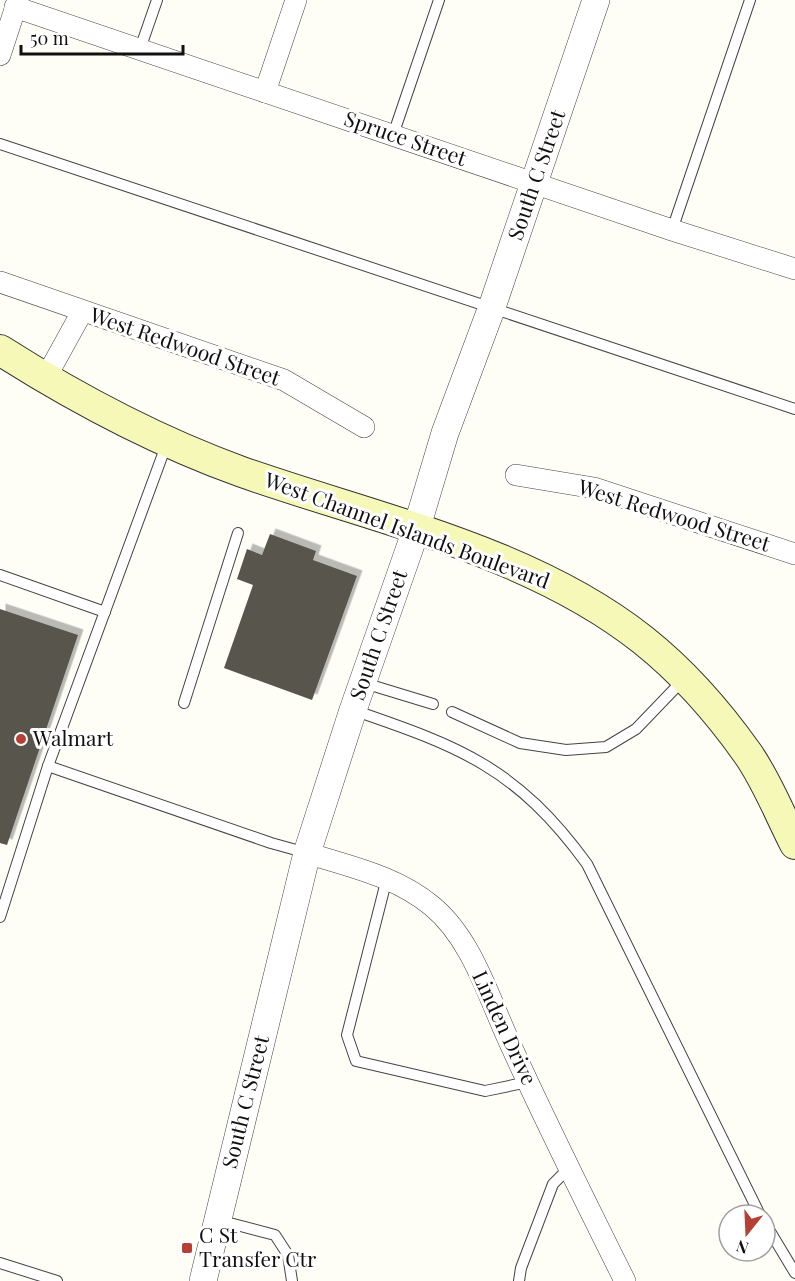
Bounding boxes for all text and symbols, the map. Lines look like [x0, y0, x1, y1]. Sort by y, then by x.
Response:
scale bar [21, 18, 183, 56]
text: 50 m [30, 26, 69, 50]
street label: Spruce Street [341, 103, 471, 171]
street label: South C Street [500, 105, 571, 243]
street label: West Redwood Street [86, 299, 285, 391]
street label: West Channel Islands Boulevard [260, 464, 554, 594]
street label: West Redwood Street [574, 471, 774, 557]
street label: South C Street [342, 565, 413, 703]
place label: Walmart [32, 723, 114, 751]
marker: Walmart [14, 732, 28, 746]
street label: Linden Drive [467, 965, 544, 1089]
street label: South C Street [214, 1032, 274, 1171]
north arrow [717, 1203, 777, 1263]
place label: C St Transfer Ctr [199, 1220, 317, 1272]
text: N [733, 1236, 751, 1260]
marker: C St Transfer Ctr [180, 1241, 194, 1255]

